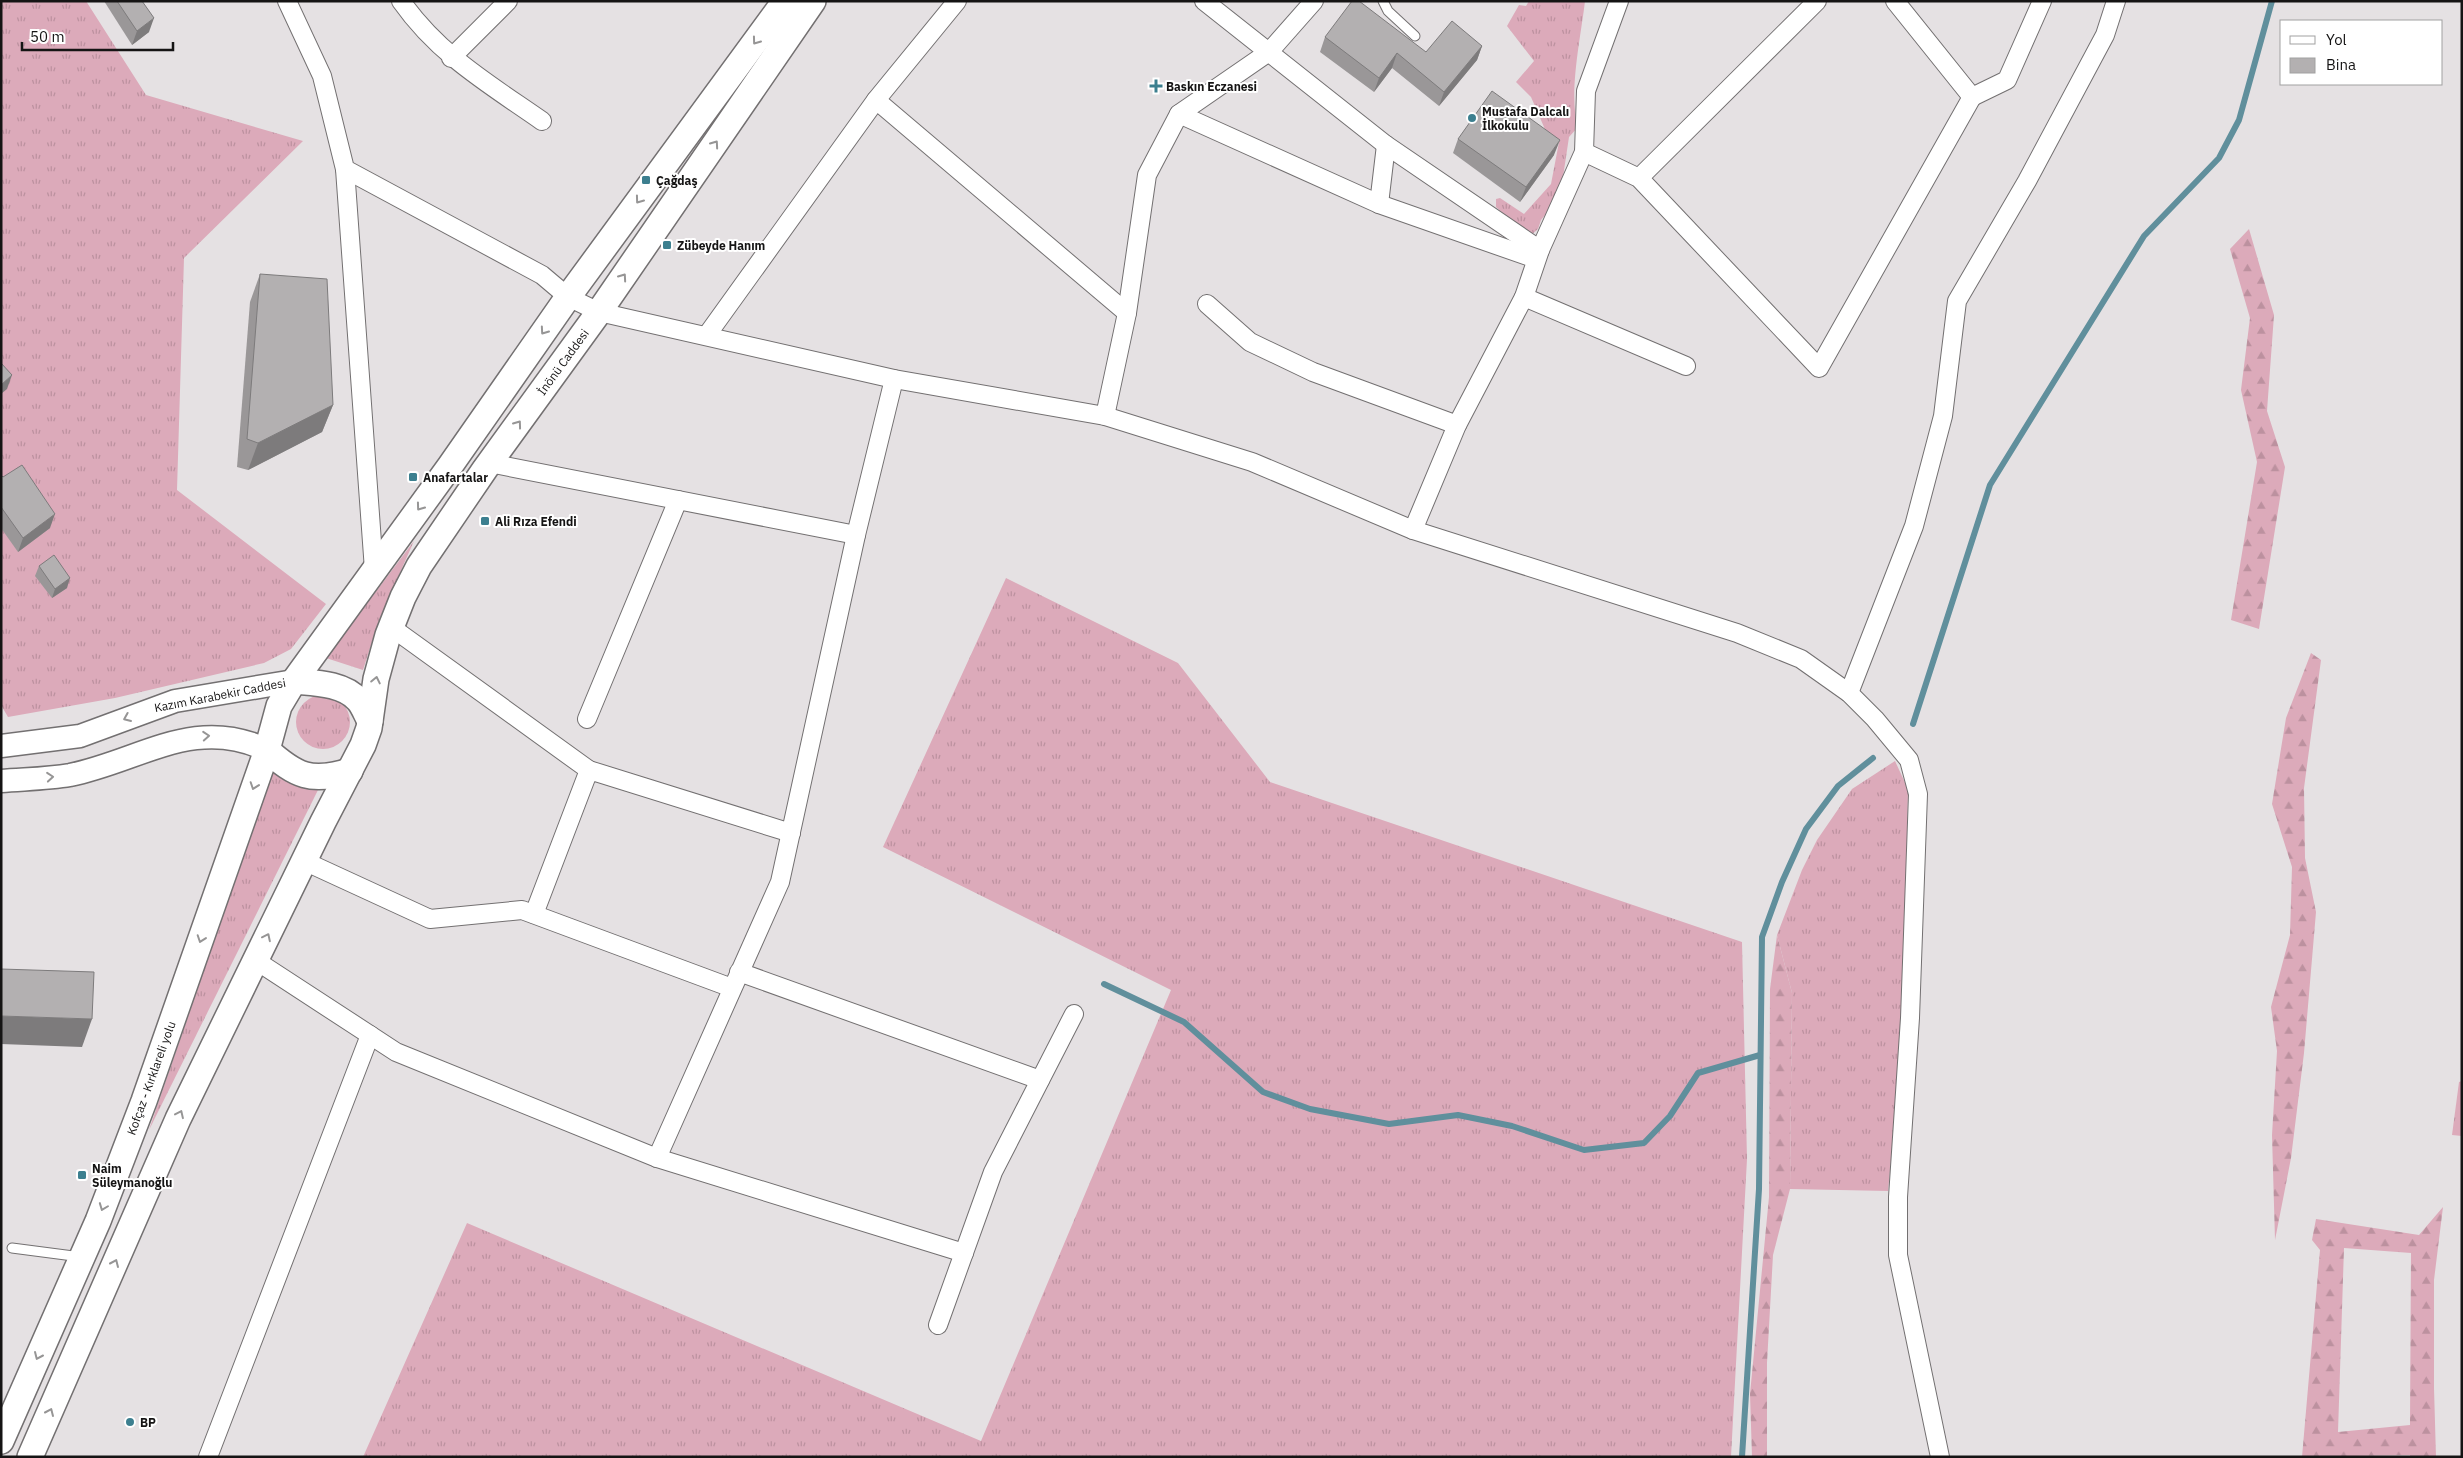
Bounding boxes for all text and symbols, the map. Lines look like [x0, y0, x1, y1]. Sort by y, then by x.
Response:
scale bar [22, 20, 174, 52]
legend [2280, 20, 2443, 85]
text: 50 m [30, 27, 65, 46]
text: Yol [2326, 30, 2347, 49]
one-way arrow [753, 35, 762, 44]
text: Bina [2326, 55, 2356, 74]
place label: Baskın Eczanesi [1166, 79, 1257, 94]
marker: Baskın Eczanesi [1150, 80, 1162, 92]
place label: Mustafa Dalcalı İlkokulu [1482, 104, 1569, 133]
marker: Mustafa Dalcalı İlkokulu [1466, 112, 1478, 124]
one-way arrow [709, 140, 718, 149]
place label: Çağdaş [656, 173, 697, 188]
marker: Çağdaş [640, 174, 652, 186]
one-way arrow [637, 194, 645, 203]
place label: Zübeyde Hanım [677, 238, 765, 253]
marker: Zübeyde Hanım [661, 239, 673, 251]
one-way arrow [617, 274, 626, 283]
street label: İnönü Caddesi [534, 326, 592, 398]
one-way arrow [541, 326, 550, 335]
one-way arrow [512, 420, 521, 429]
place label: Anafartalar [423, 470, 488, 485]
marker: Anafartalar [407, 471, 419, 483]
one-way arrow [417, 501, 426, 511]
place label: Ali Rıza Efendi [495, 514, 577, 529]
marker: Ali Rıza Efendi [479, 515, 491, 527]
street label: Kazım Karabekir Caddesi [153, 675, 287, 715]
one-way arrow [370, 676, 381, 685]
one-way arrow [123, 711, 132, 722]
one-way arrow [203, 731, 211, 742]
one-way arrow [46, 772, 54, 783]
one-way arrow [250, 781, 260, 790]
one-way arrow [261, 933, 271, 942]
one-way arrow [197, 935, 207, 943]
street label: Kofçaz - Kırklareli yolu [123, 1019, 179, 1137]
one-way arrow [174, 1110, 184, 1119]
place label: Naim Süleymanoğlu [92, 1161, 172, 1190]
marker: Naim Süleymanoğlu [76, 1169, 88, 1181]
one-way arrow [99, 1202, 109, 1211]
one-way arrow [108, 1259, 119, 1268]
one-way arrow [34, 1351, 45, 1360]
one-way arrow [43, 1408, 54, 1417]
place label: BP [140, 1415, 156, 1430]
marker: BP [124, 1416, 136, 1428]

